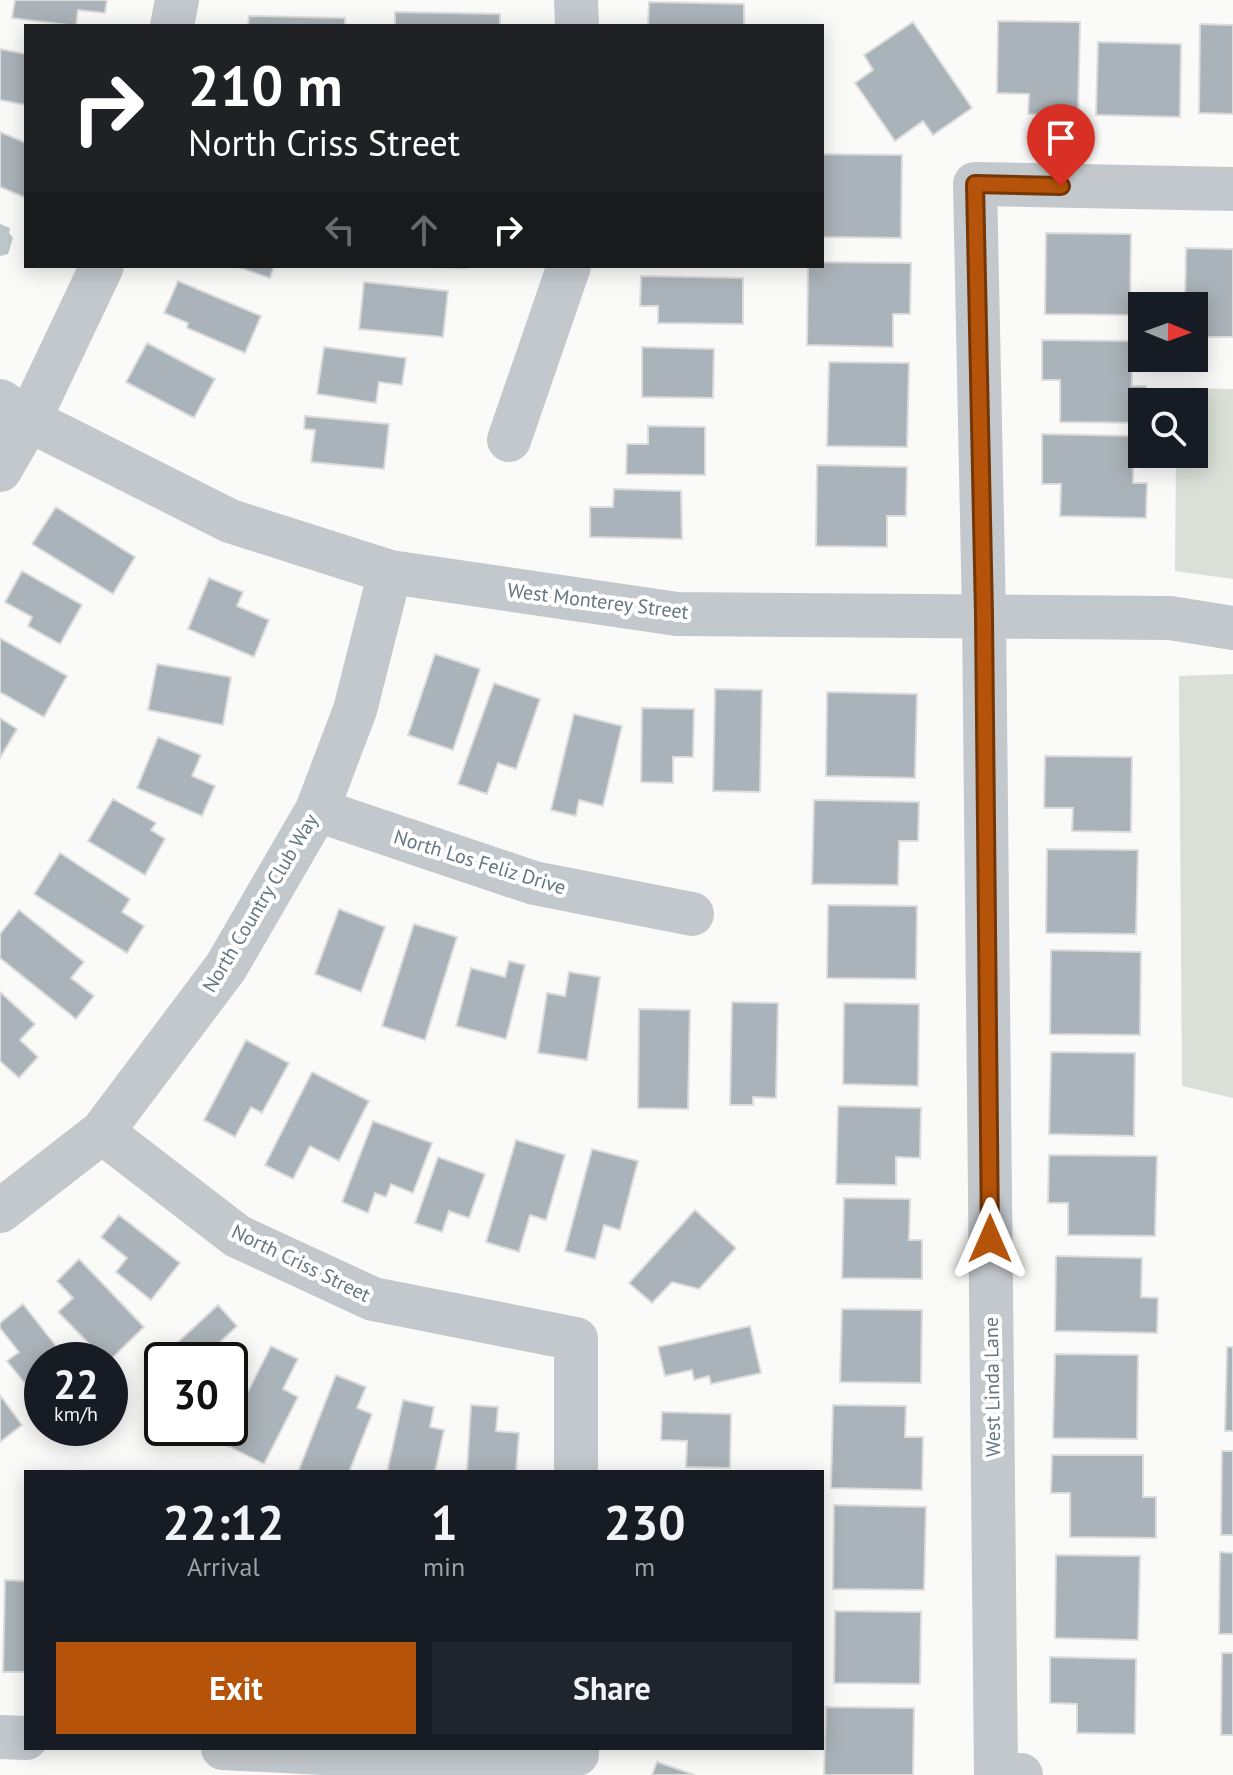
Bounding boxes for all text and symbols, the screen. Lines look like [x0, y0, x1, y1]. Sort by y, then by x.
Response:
text: 210 m [188, 49, 343, 121]
icon: right [56, 56, 160, 160]
pin [1027, 104, 1095, 186]
icon: arrive [1039, 116, 1083, 160]
text: North Criss Street [188, 119, 460, 166]
icon: left [318, 208, 362, 252]
icon: ahead [402, 208, 446, 252]
icon: right [486, 208, 530, 252]
north arrow [1128, 292, 1208, 372]
map controls [1128, 292, 1208, 468]
button: search [1128, 388, 1208, 468]
street label: West Monterey Street [506, 577, 690, 625]
street label: North Country Club Way [196, 808, 324, 997]
street label: North Los Feliz Drive [391, 823, 569, 901]
position arrow [948, 1197, 1032, 1281]
street label: North Criss Street [227, 1218, 375, 1308]
street label: West Linda Lane [978, 1317, 1006, 1457]
speed limit sign: 30 [144, 1342, 248, 1446]
text: 22 [53, 1358, 99, 1410]
text: km/h [54, 1401, 98, 1427]
text: 22:12 [163, 1491, 284, 1553]
text: 1 [430, 1491, 458, 1553]
text: 230 [604, 1491, 685, 1553]
text: Arrival [187, 1550, 260, 1583]
text: min [423, 1550, 465, 1583]
text: m [634, 1550, 655, 1583]
button: Exit [56, 1642, 416, 1734]
button: Share [432, 1642, 792, 1734]

